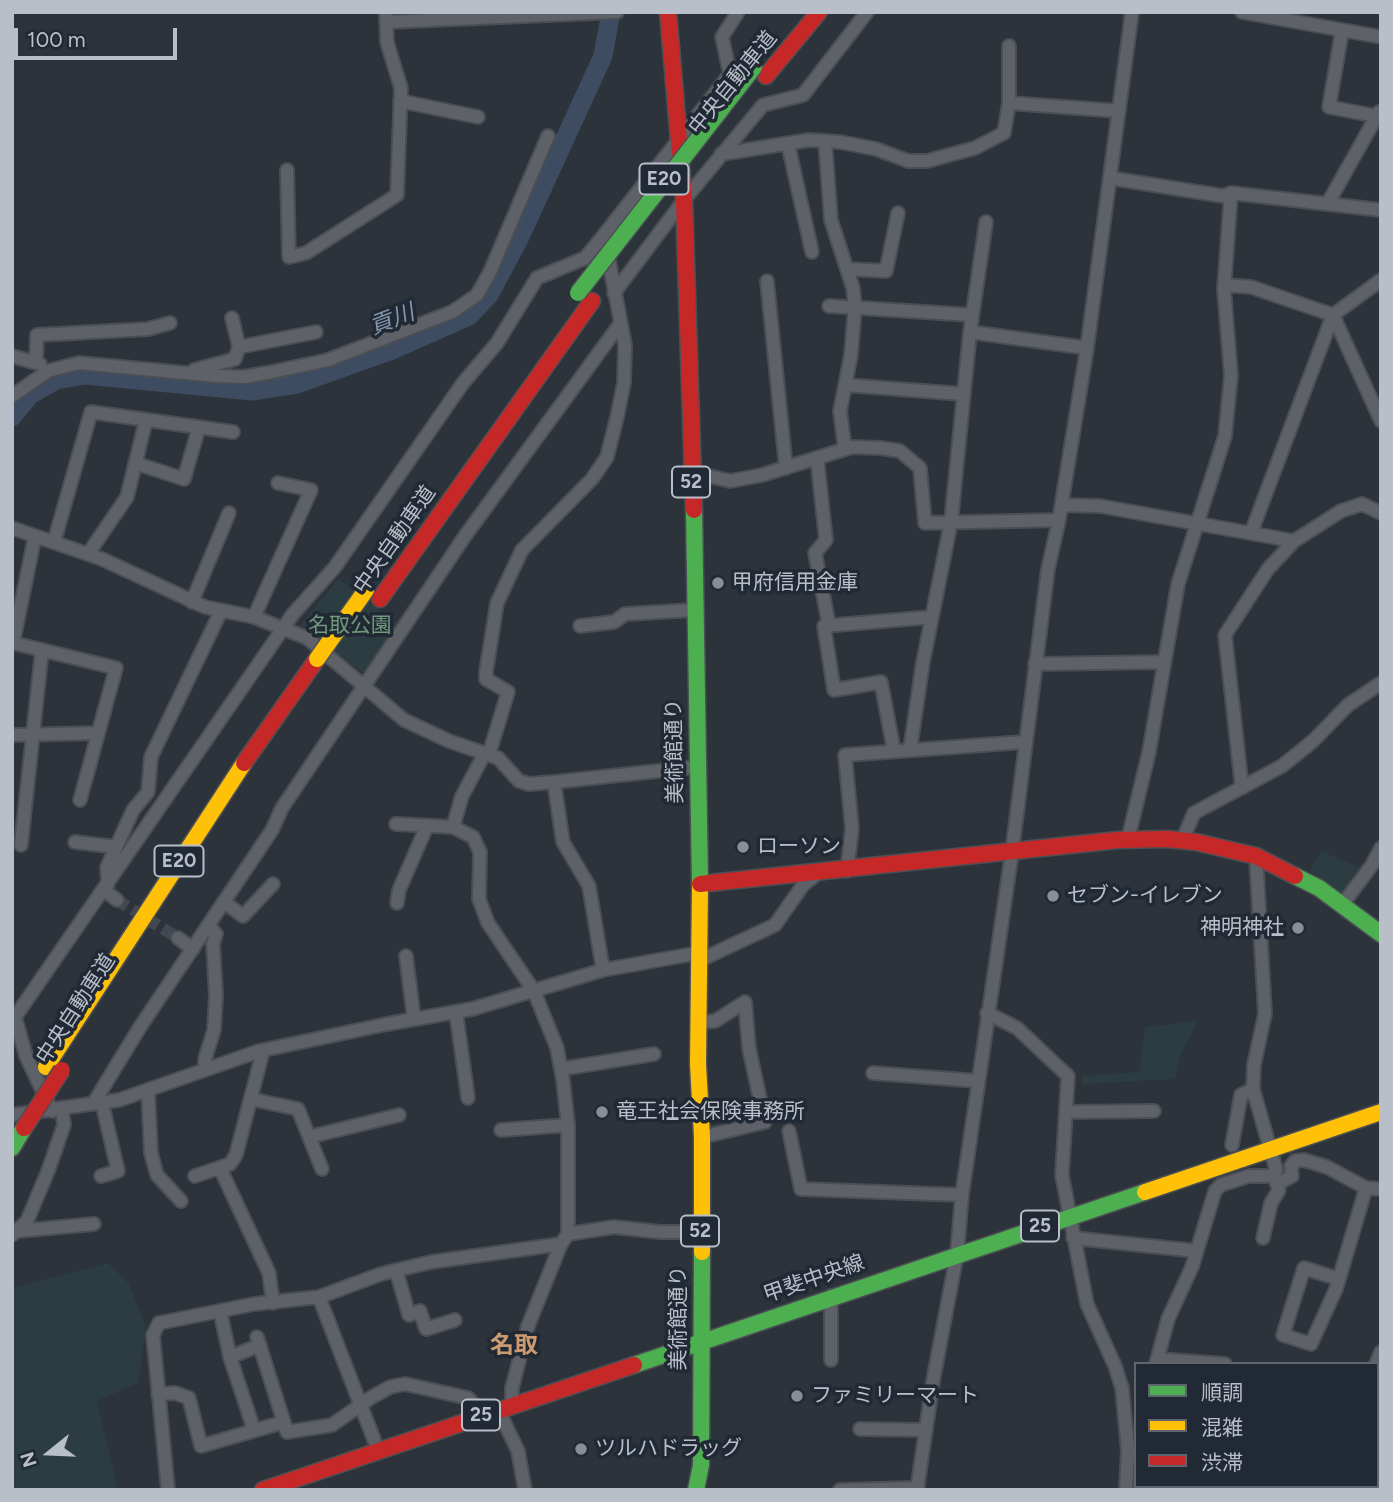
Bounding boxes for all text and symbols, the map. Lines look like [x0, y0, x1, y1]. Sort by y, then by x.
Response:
scale bar [18, 14, 180, 58]
street label: 中央自動車道 [684, 26, 782, 140]
text: 100 m [27, 27, 86, 52]
road number: E20 [640, 164, 688, 195]
water label: 貢川 [366, 299, 418, 341]
road number: 52 [672, 467, 710, 498]
street label: 中央自動車道 [349, 481, 441, 599]
place label: 甲府信用金庫 [732, 570, 858, 596]
marker: 甲府信用金庫 [710, 575, 726, 591]
park label: 名取公園 [308, 613, 392, 639]
street label: 美術館通り [661, 698, 689, 804]
place label: ローソン [757, 834, 841, 860]
marker: ローソン [735, 839, 751, 855]
road number: E20 [154, 846, 204, 876]
place label: セブン-イレブン [1067, 883, 1223, 909]
marker: セブン-イレブン [1045, 888, 1061, 904]
place label: 神明神社 [1200, 915, 1284, 941]
marker: 神明神社 [1290, 920, 1306, 936]
street label: 中央自動車道 [31, 949, 121, 1069]
place label: 竜王社会保険事務所 [616, 1099, 805, 1125]
marker: 竜王社会保険事務所 [594, 1104, 610, 1120]
road number: 25 [1021, 1210, 1059, 1242]
road number: 52 [681, 1216, 719, 1246]
street label: 甲斐中央線 [760, 1250, 868, 1308]
street label: 美術館通り [666, 1266, 692, 1370]
district label: 名取 [490, 1332, 538, 1360]
legend [1134, 1362, 1379, 1488]
text: 順調 [1201, 1380, 1243, 1405]
place label: ファミリーマート [811, 1383, 979, 1409]
marker: ファミリーマート [789, 1388, 805, 1404]
road number: 25 [462, 1400, 500, 1430]
text: 混雑 [1201, 1415, 1243, 1440]
north arrow [14, 1418, 84, 1488]
place label: ツルハドラッグ [595, 1436, 742, 1462]
marker: ツルハドラッグ [573, 1441, 589, 1457]
text: N [15, 1449, 42, 1470]
text: 渋滞 [1201, 1450, 1243, 1475]

